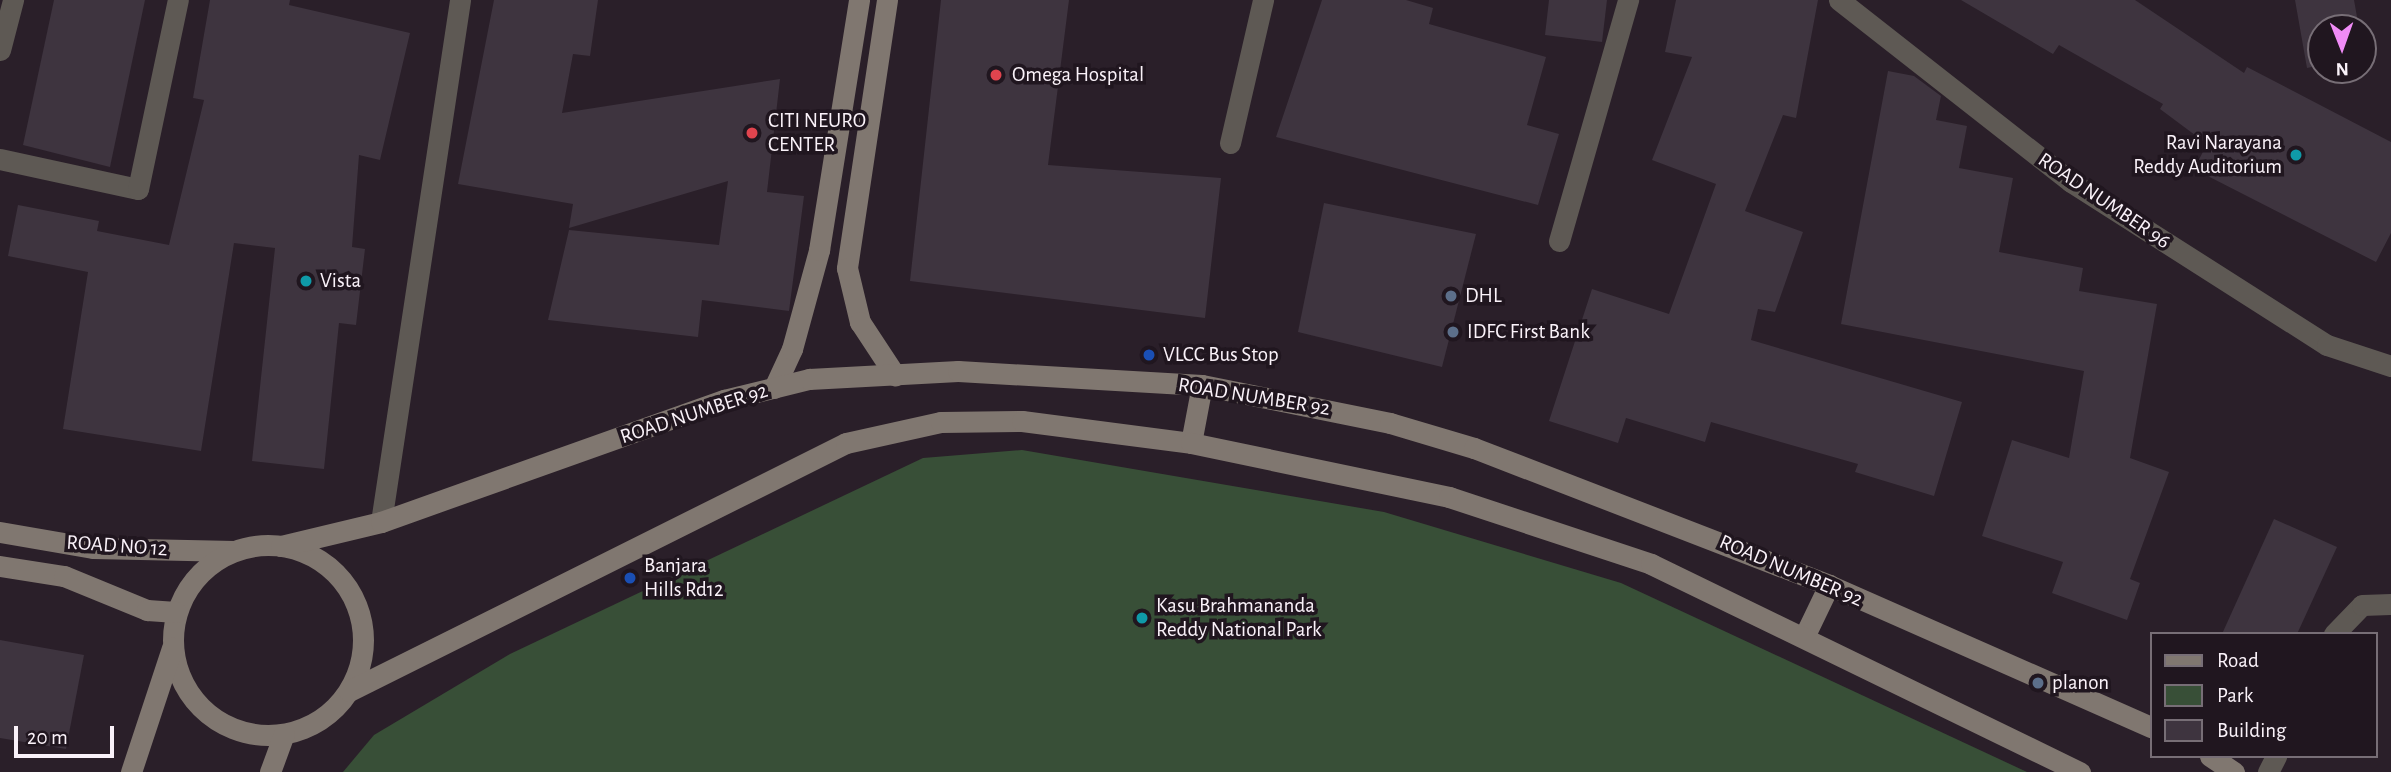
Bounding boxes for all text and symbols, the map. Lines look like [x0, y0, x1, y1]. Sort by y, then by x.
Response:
north arrow [2307, 14, 2377, 84]
text: N [2336, 59, 2349, 78]
place label: Omega Hospital [1012, 62, 1144, 88]
marker: Omega Hospital [986, 65, 1006, 85]
place label: CITI NEURO CENTER [768, 108, 866, 158]
marker: CITI NEURO CENTER [742, 123, 762, 143]
place label: Ravi Narayana Reddy Auditorium [2133, 130, 2282, 180]
marker: Ravi Narayana Reddy Auditorium [2288, 147, 2304, 163]
street label: ROAD NUMBER 96 [2033, 148, 2175, 254]
place label: Vista [320, 268, 361, 294]
marker: Vista [298, 273, 314, 289]
place label: DHL [1465, 283, 1502, 309]
marker: DHL [1443, 288, 1459, 304]
place label: IDFC First Bank [1467, 319, 1590, 345]
marker: IDFC First Bank [1445, 324, 1461, 340]
place label: VLCC Bus Stop [1163, 342, 1279, 368]
marker: VLCC Bus Stop [1141, 347, 1157, 363]
street label: ROAD NUMBER 92 [1176, 373, 1332, 421]
street label: ROAD NUMBER 92 [617, 378, 771, 450]
street label: ROAD NUMBER 92 [1715, 529, 1867, 613]
street label: ROAD NO 12 [66, 530, 168, 562]
place label: Banjara Hills Rd12 [644, 553, 724, 603]
marker: Banjara Hills Rd12 [622, 570, 638, 586]
place label: Kasu Brahmananda Reddy National Park [1156, 593, 1322, 643]
marker: Kasu Brahmananda Reddy National Park [1134, 610, 1150, 626]
legend [2150, 632, 2377, 758]
text: Road [2217, 650, 2259, 671]
place label: planon [2052, 670, 2109, 696]
marker: planon [2030, 675, 2046, 691]
text: Park [2217, 685, 2253, 706]
scale bar [18, 712, 117, 756]
text: Building [2217, 720, 2286, 741]
text: 20 m [27, 727, 68, 748]

